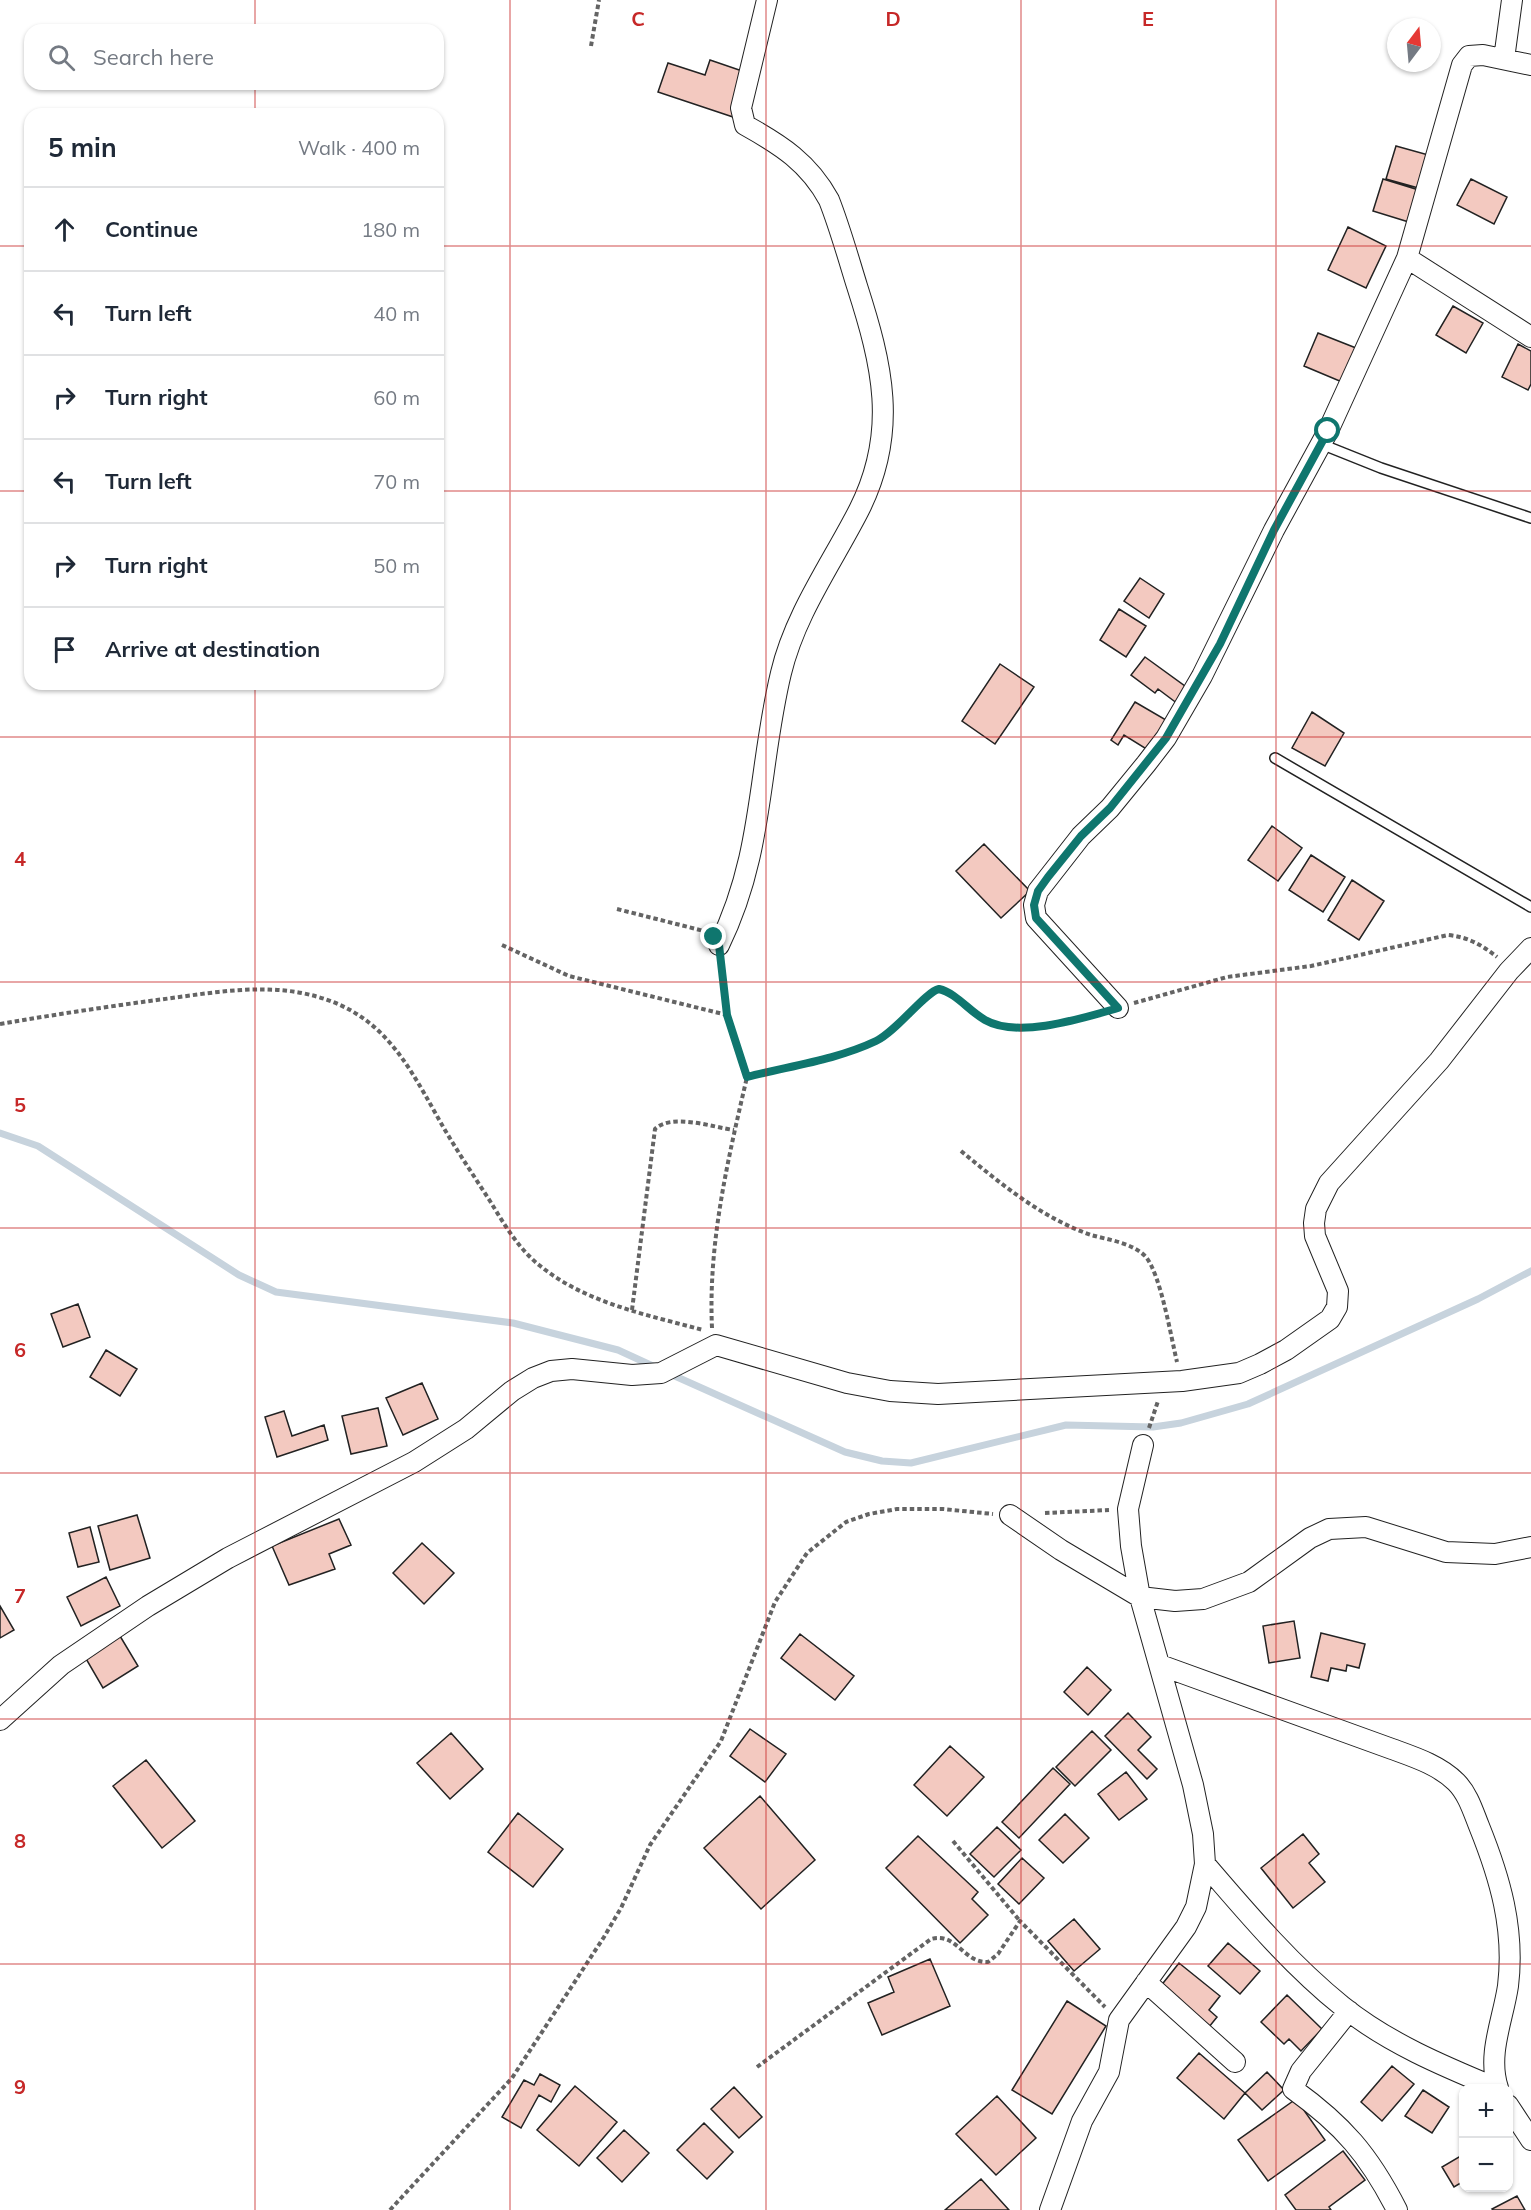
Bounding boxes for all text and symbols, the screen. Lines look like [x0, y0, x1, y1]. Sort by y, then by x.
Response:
text: C [631, 6, 645, 31]
text: D [885, 6, 901, 31]
text: E [1142, 6, 1154, 31]
north arrow [1387, 18, 1441, 72]
search box [24, 24, 444, 90]
icon: search [45, 41, 78, 74]
text: Search here [93, 43, 214, 71]
text: 5 min [48, 131, 117, 164]
text: Walk · 400 m [298, 135, 420, 160]
icon: ahead [48, 213, 81, 246]
text: Continue [105, 215, 198, 243]
text: 180 m [361, 217, 420, 242]
icon: left [48, 297, 81, 330]
text: Turn left [105, 299, 192, 327]
text: 40 m [373, 301, 420, 326]
icon: right [48, 381, 81, 414]
text: Turn right [105, 383, 208, 411]
text: 60 m [373, 385, 420, 410]
route start [1314, 417, 1340, 443]
icon: left [48, 465, 81, 498]
text: Turn left [105, 467, 192, 495]
text: 70 m [373, 469, 420, 494]
icon: right [48, 549, 81, 582]
text: Turn right [105, 551, 208, 579]
text: 50 m [373, 553, 420, 578]
icon: arrive [48, 633, 81, 666]
text: Arrive at destination [105, 635, 320, 663]
text: 4 [14, 846, 26, 871]
route end [700, 923, 726, 949]
text: 5 [14, 1092, 26, 1117]
text: 6 [14, 1337, 26, 1362]
text: 7 [14, 1583, 26, 1608]
text: 8 [14, 1828, 26, 1853]
text: 9 [14, 2074, 26, 2099]
map controls [1459, 2084, 1513, 2192]
button: + [1459, 2084, 1513, 2138]
button: − [1459, 2138, 1513, 2192]

